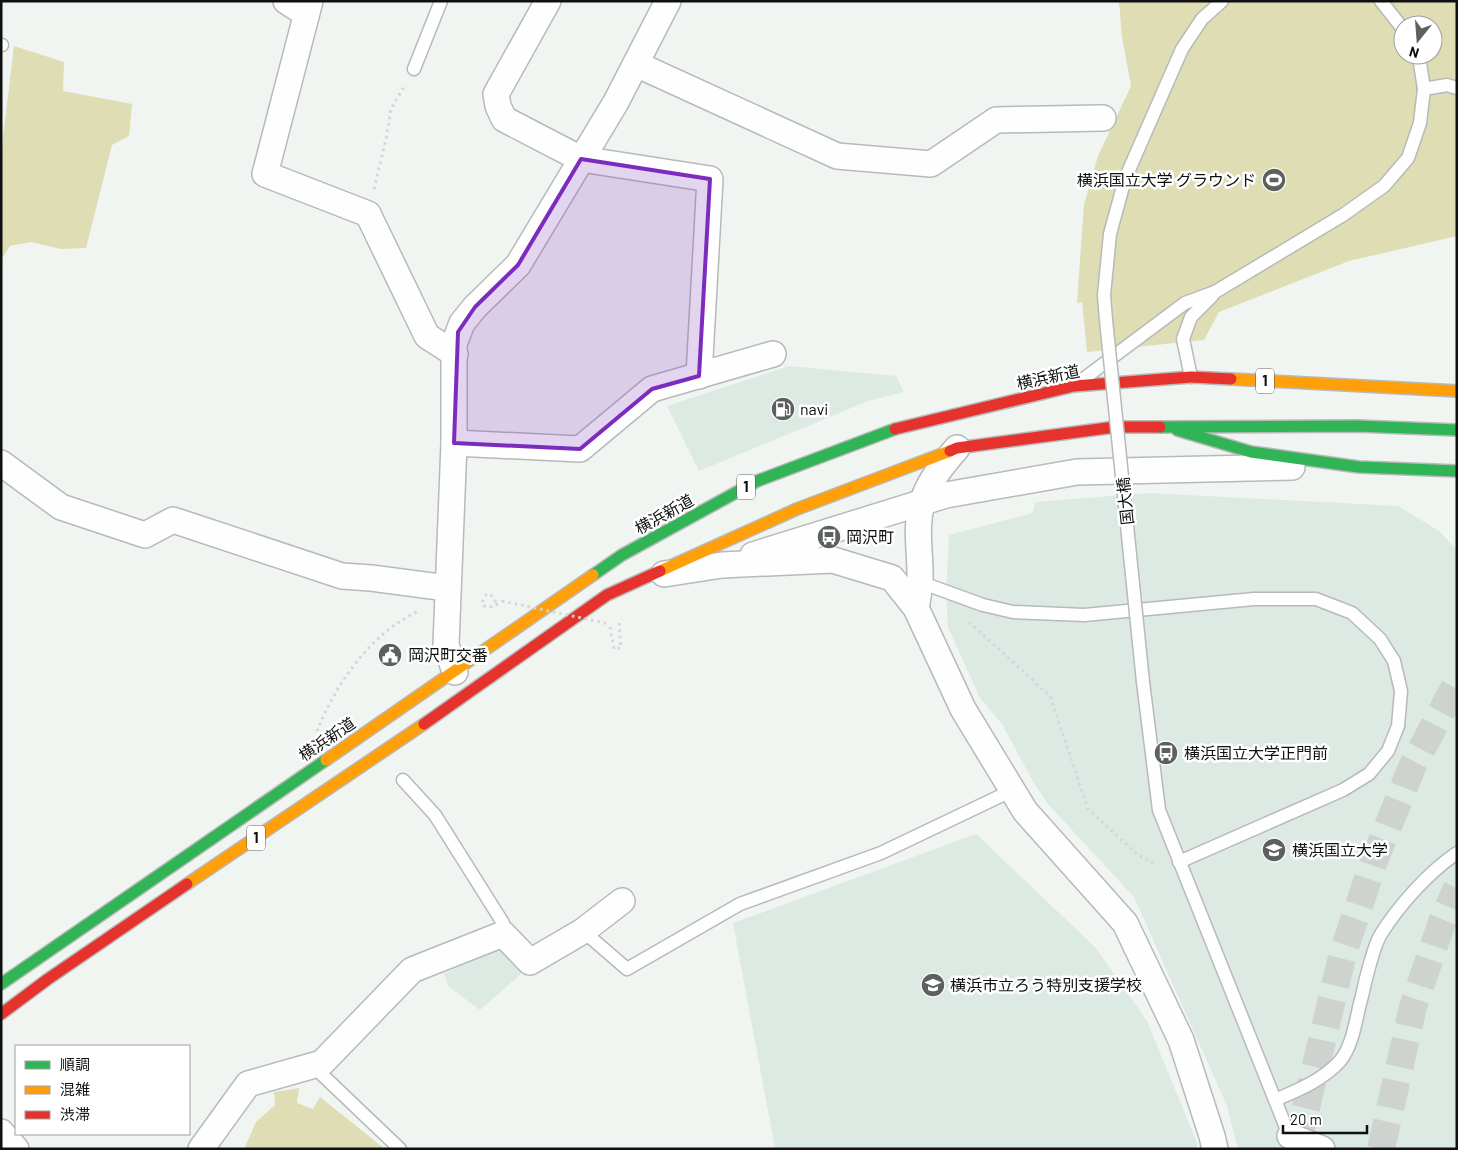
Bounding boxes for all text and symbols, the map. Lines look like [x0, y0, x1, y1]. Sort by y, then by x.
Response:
north arrow [1393, 15, 1443, 65]
text: N [1407, 43, 1421, 62]
sports icon: 横浜国立大学 グラウンド [1261, 167, 1287, 193]
place label: 横浜国立大学 グラウンド [1077, 170, 1256, 189]
street label: 横浜新道 [1015, 361, 1081, 392]
road number: 1 [1256, 368, 1274, 394]
fuel station icon: navi [770, 396, 796, 422]
place label: navi [800, 399, 828, 418]
road number: 1 [737, 474, 755, 500]
street label: 国大橋 [1113, 476, 1136, 526]
street label: 横浜新道 [631, 490, 696, 537]
bus stop icon: 岡沢町 [816, 524, 842, 550]
place label: 岡沢町 [846, 527, 894, 546]
public building icon: 岡沢町交番 [377, 642, 403, 668]
place label: 岡沢町交番 [408, 645, 488, 664]
street label: 横浜新道 [295, 713, 359, 764]
bus stop icon: 横浜国立大学正門前 [1153, 740, 1179, 766]
place label: 横浜国立大学正門前 [1184, 743, 1328, 762]
road number: 1 [247, 826, 265, 850]
school or university icon: 横浜国立大学 [1261, 837, 1287, 863]
place label: 横浜国立大学 [1292, 840, 1388, 859]
school or university icon: 横浜市立ろう特別支援学校 [920, 972, 946, 998]
place label: 横浜市立ろう特別支援学校 [950, 975, 1142, 994]
legend [15, 1045, 190, 1135]
text: 順調 [60, 1055, 90, 1073]
text: 混雑 [60, 1080, 90, 1098]
scale bar [1283, 1102, 1367, 1134]
text: 渋滞 [60, 1105, 90, 1123]
text: 20 m [1290, 1110, 1322, 1128]

